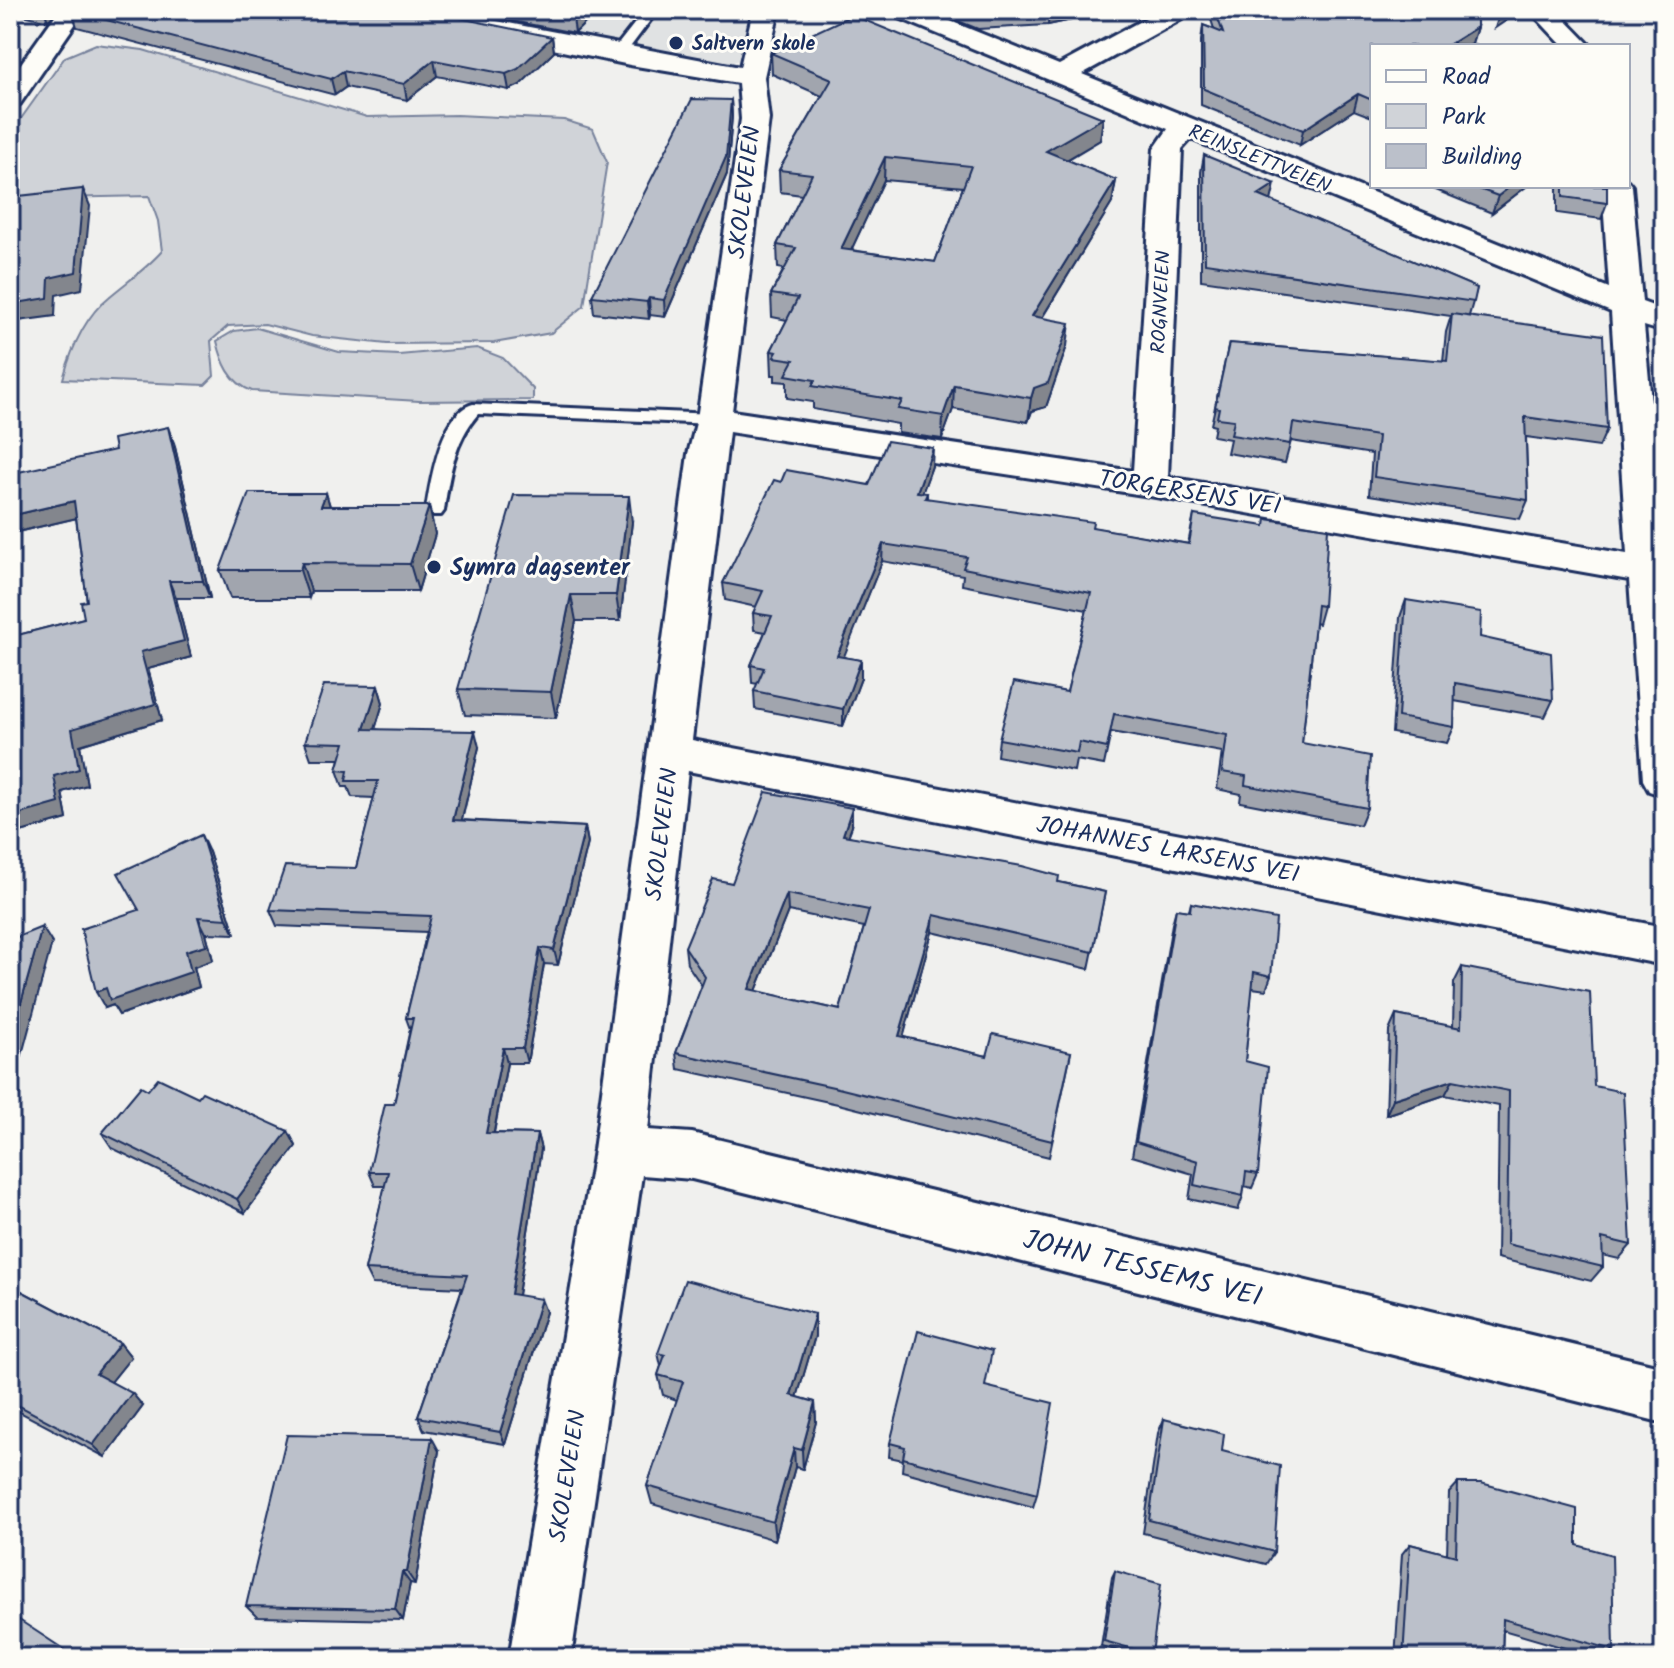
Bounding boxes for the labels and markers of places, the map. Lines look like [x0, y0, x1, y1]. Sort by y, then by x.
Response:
place label: Saltvern skole [692, 29, 815, 61]
marker: Saltvern skole [667, 34, 685, 52]
place label: Symra dagsenter [450, 549, 631, 588]
marker: Symra dagsenter [425, 558, 443, 576]

